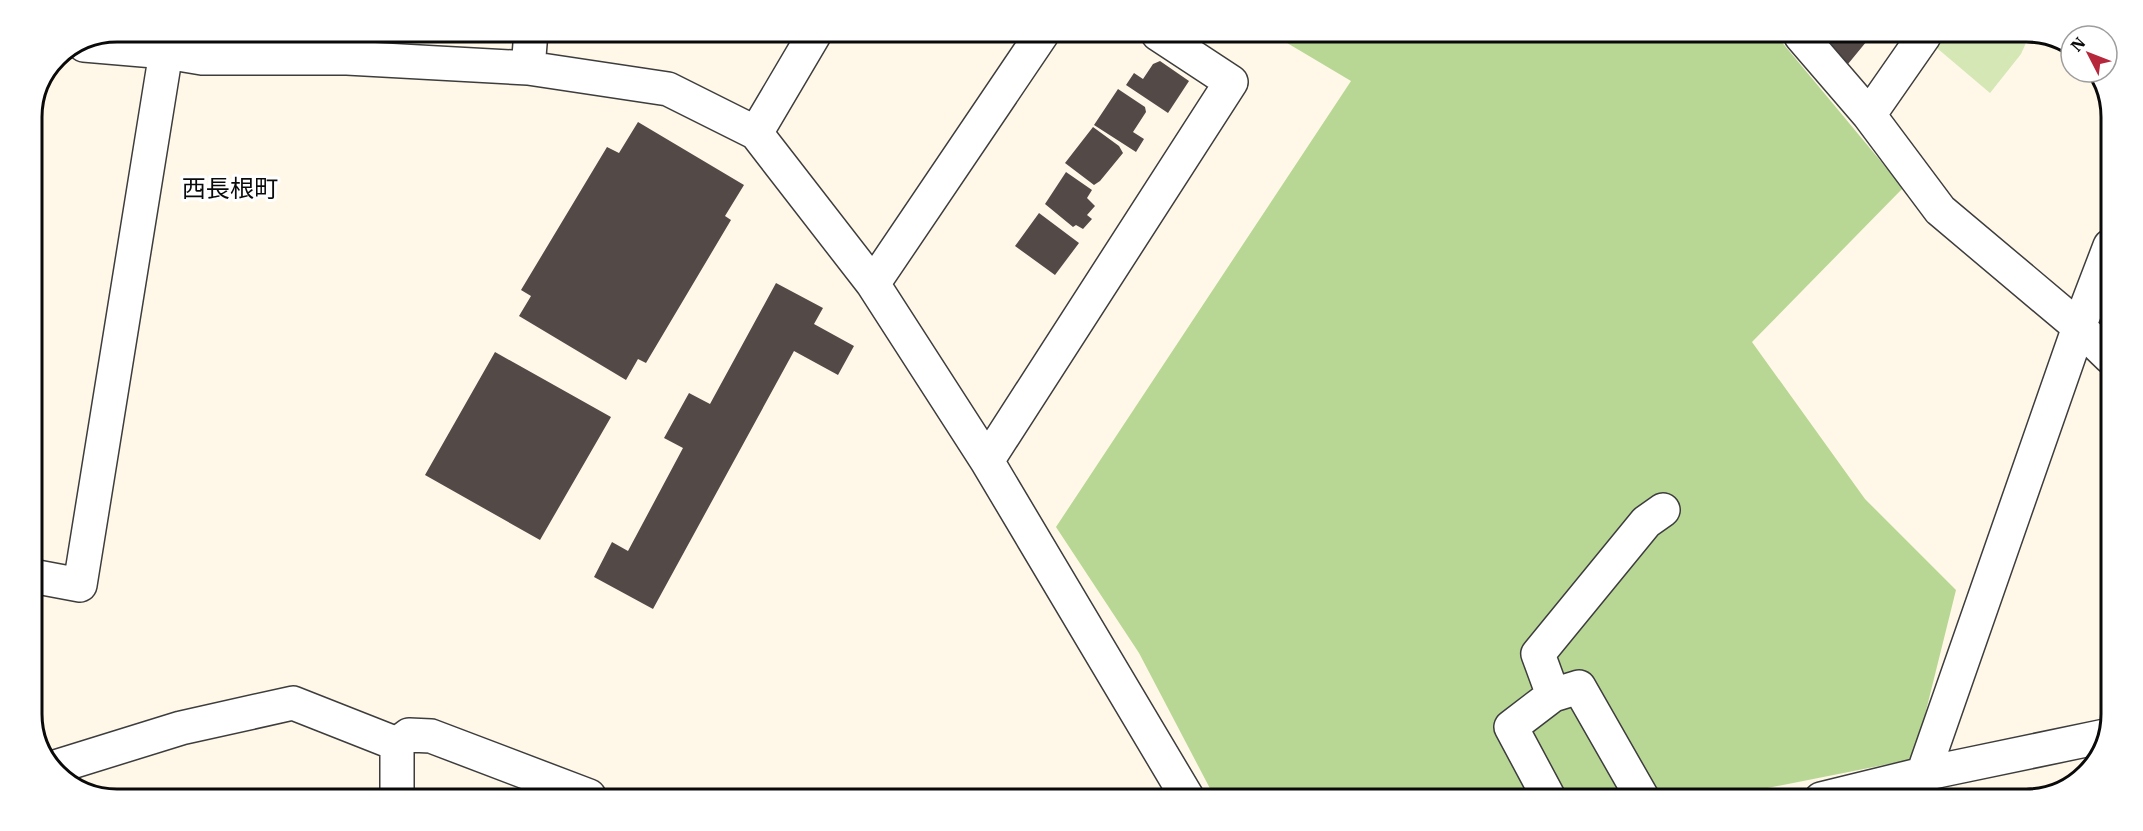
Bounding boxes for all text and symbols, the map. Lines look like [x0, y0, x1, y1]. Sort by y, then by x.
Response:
north arrow [2059, 24, 2119, 84]
text: N [2066, 33, 2090, 55]
district label: 西長根町 [182, 172, 278, 204]

